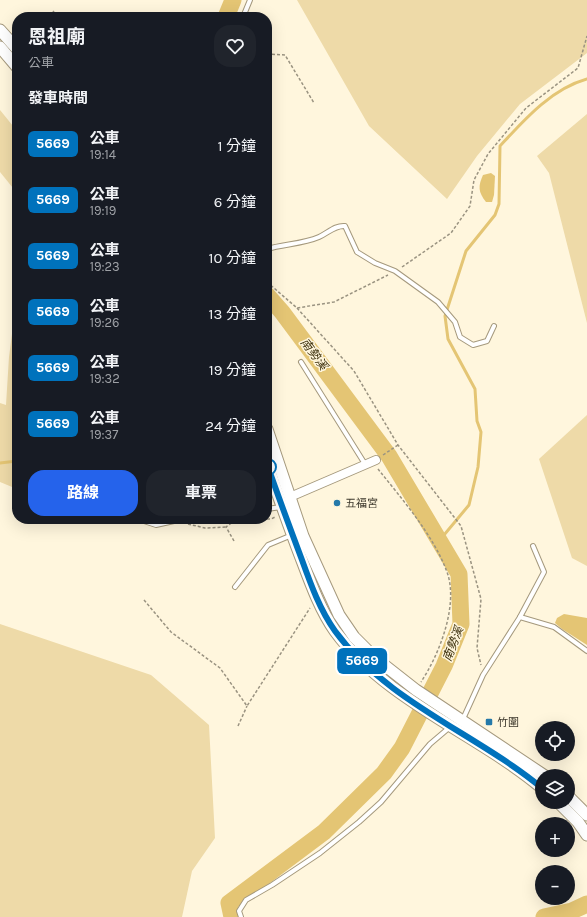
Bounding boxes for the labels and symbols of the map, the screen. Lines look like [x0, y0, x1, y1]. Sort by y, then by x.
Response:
water label: 南勢溪 [298, 335, 332, 374]
unlabelled marker [259, 458, 277, 476]
place label: 五福宮 [345, 497, 378, 510]
marker: 五福宮 [332, 498, 342, 508]
water label: 南勢溪 [440, 623, 467, 663]
line badge: 5669 [334, 648, 390, 674]
place label: 竹圍 [497, 716, 519, 729]
marker: 竹圍 [484, 717, 494, 727]

